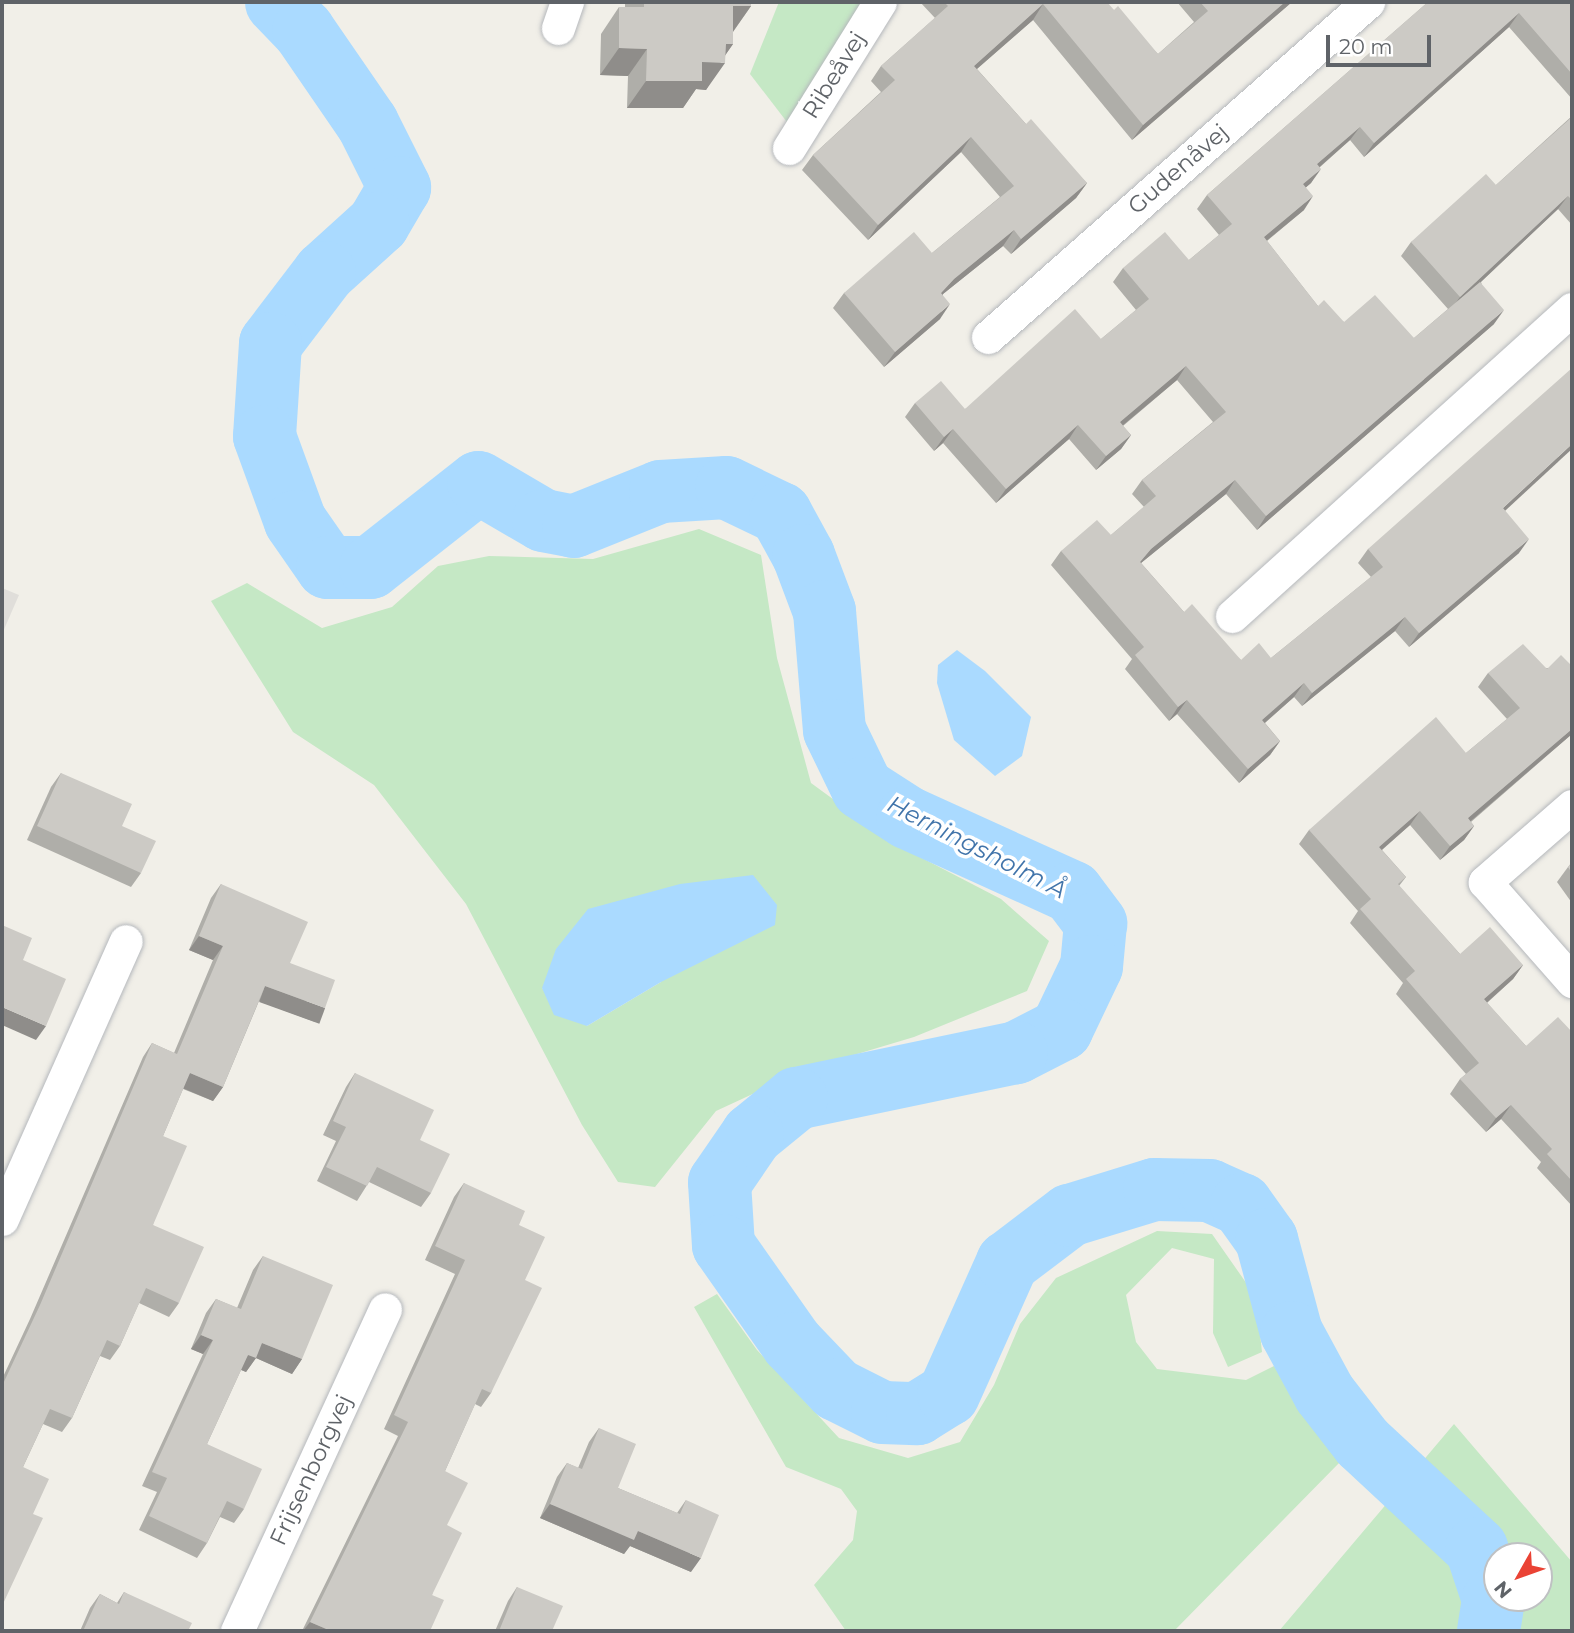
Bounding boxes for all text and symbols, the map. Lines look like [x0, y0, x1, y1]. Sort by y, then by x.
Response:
scale bar [1329, 21, 1434, 65]
street label: Ribeåvej [796, 26, 872, 124]
text: 20 m [1339, 34, 1393, 59]
street label: Gudenåvej [1122, 118, 1234, 220]
water label: Herningsholm Å [883, 789, 1071, 905]
street label: Frijsenborgvej [264, 1390, 358, 1550]
north arrow [1483, 1542, 1553, 1612]
text: N [1489, 1576, 1517, 1603]

